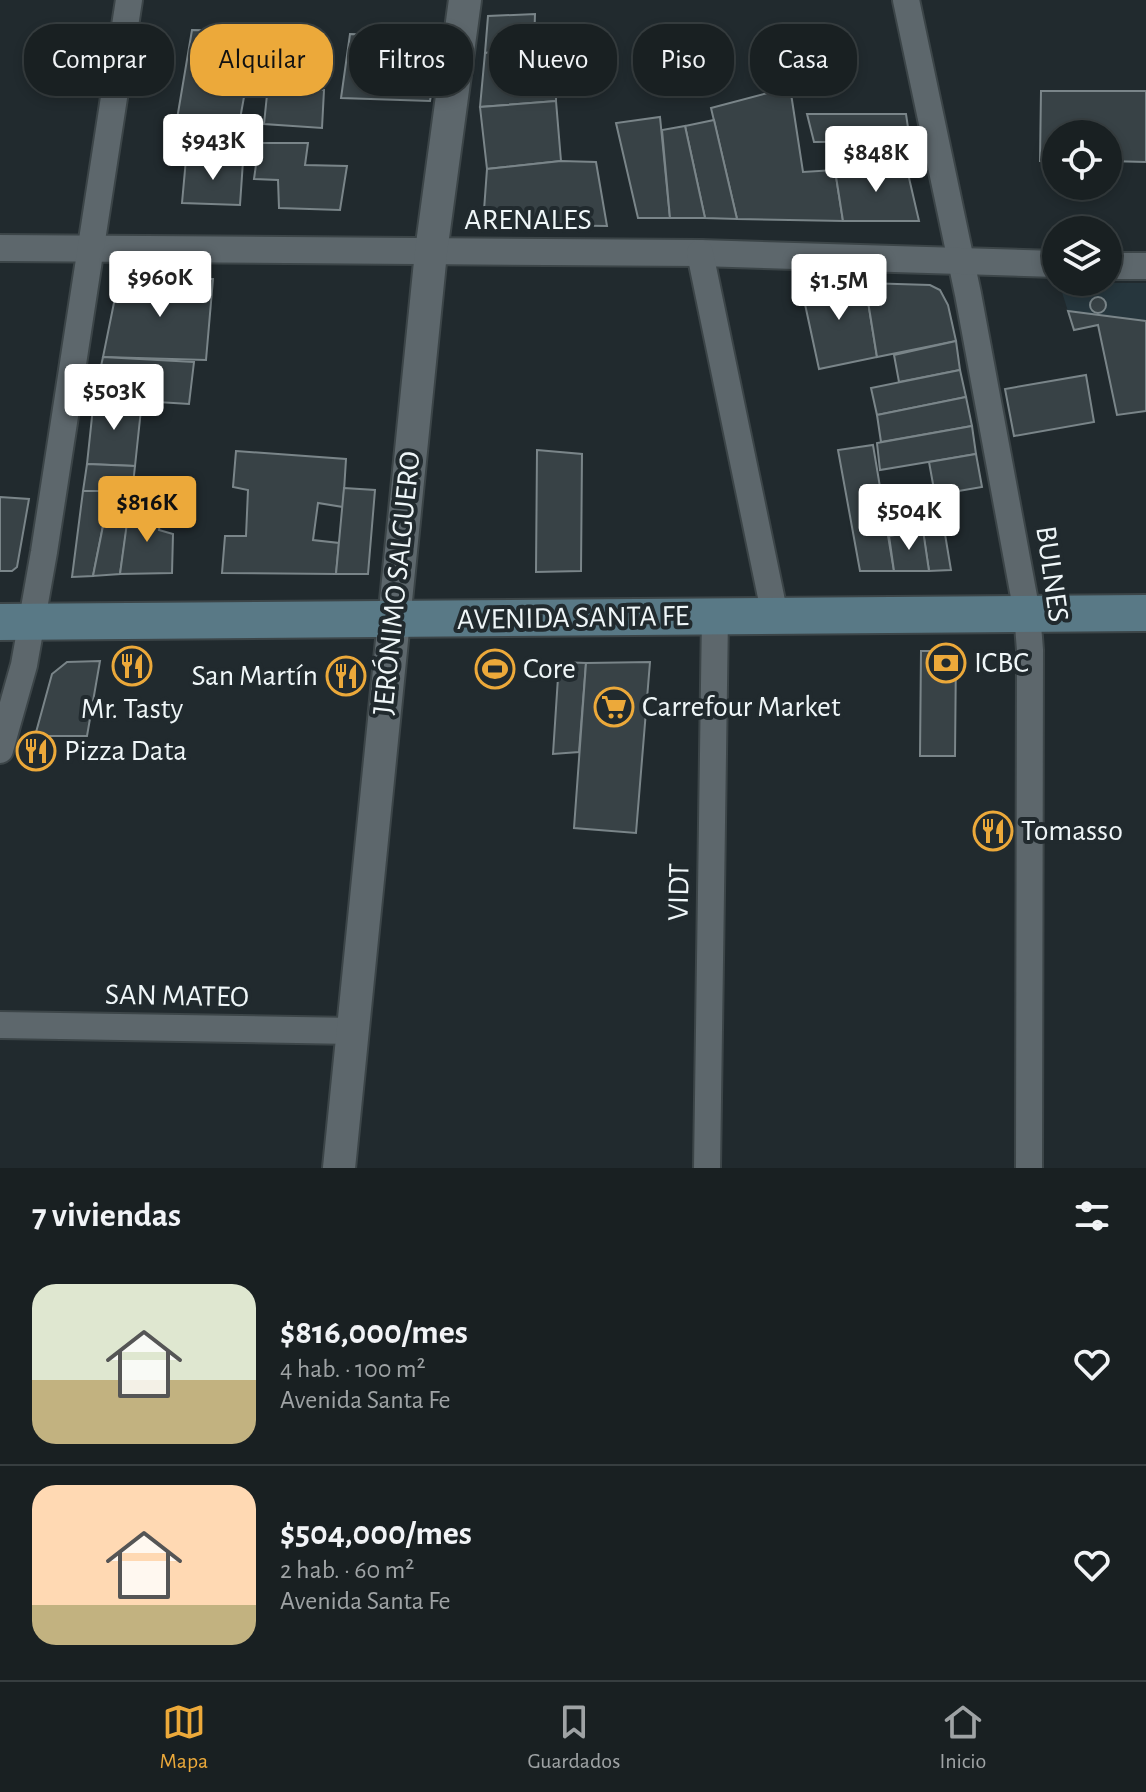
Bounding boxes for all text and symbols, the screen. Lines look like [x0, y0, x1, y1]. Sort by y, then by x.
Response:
chip: Comprar [24, 24, 174, 96]
chip: Alquilar [190, 24, 333, 96]
chip: Filtros [349, 24, 473, 96]
chip: Nuevo [489, 24, 617, 96]
chip: Piso [633, 24, 734, 96]
chip: Casa [750, 24, 857, 96]
pin: $943K [157, 114, 269, 182]
map controls [1042, 120, 1122, 296]
button: locate [1042, 120, 1122, 200]
pin: $848K [820, 126, 932, 194]
text: $943K [181, 127, 245, 153]
text: $848K [843, 139, 909, 165]
street label: ARENALES [464, 205, 592, 235]
button: layers [1042, 216, 1122, 296]
pin: $960K [104, 251, 216, 319]
pin: $1.5M [783, 254, 895, 322]
text: $960K [127, 264, 193, 290]
text: $1.5M [810, 267, 868, 293]
pin: $503K [58, 364, 170, 432]
text: $503K [83, 377, 145, 403]
street label: JERÓNIMO SALGUERO [366, 449, 426, 716]
pin: $816K [91, 476, 203, 544]
pin: $504K [853, 484, 965, 552]
text: $816K [116, 489, 178, 515]
text: $504K [877, 497, 941, 523]
street label: BULNES [1030, 524, 1074, 624]
street label: AVENIDA SANTA FE [457, 601, 689, 635]
bank icon: ICBC [925, 642, 967, 684]
restaurant icon: Mr. Tasty [111, 645, 153, 687]
sports icon: Core [474, 648, 516, 690]
place label: ICBC [974, 648, 1029, 678]
place label: Core [523, 654, 576, 684]
restaurant icon: San Martín [325, 655, 367, 697]
place label: San Martín [192, 661, 318, 691]
supermarket icon: Carrefour Market [593, 686, 635, 728]
place label: Carrefour Market [642, 692, 841, 722]
place label: Mr. Tasty [81, 694, 183, 724]
restaurant icon: Pizza Data [15, 730, 57, 772]
place label: Pizza Data [64, 736, 187, 766]
restaurant icon: Tomasso [972, 810, 1014, 852]
place label: Tomasso [1021, 816, 1123, 846]
street label: VIDT [663, 863, 695, 921]
street label: SAN MATEO [105, 980, 249, 1012]
icon: filters [1070, 1194, 1114, 1238]
text: 7 viviendas [32, 1199, 181, 1233]
icon: home [96, 1316, 192, 1412]
text: $816,000/mes [280, 1316, 468, 1350]
icon: heart [1070, 1342, 1114, 1386]
text: 4 hab. · 100 m² [280, 1356, 426, 1382]
text: Avenida Santa Fe [280, 1387, 450, 1413]
icon: home [96, 1517, 192, 1613]
text: $504,000/mes [280, 1517, 472, 1551]
icon: heart [1070, 1543, 1114, 1587]
text: 2 hab. · 60 m² [280, 1557, 414, 1583]
text: Avenida Santa Fe [280, 1588, 450, 1614]
tab: Mapa [160, 1700, 208, 1774]
tab: Guardados [527, 1700, 620, 1774]
tab: Inicio [939, 1700, 986, 1774]

